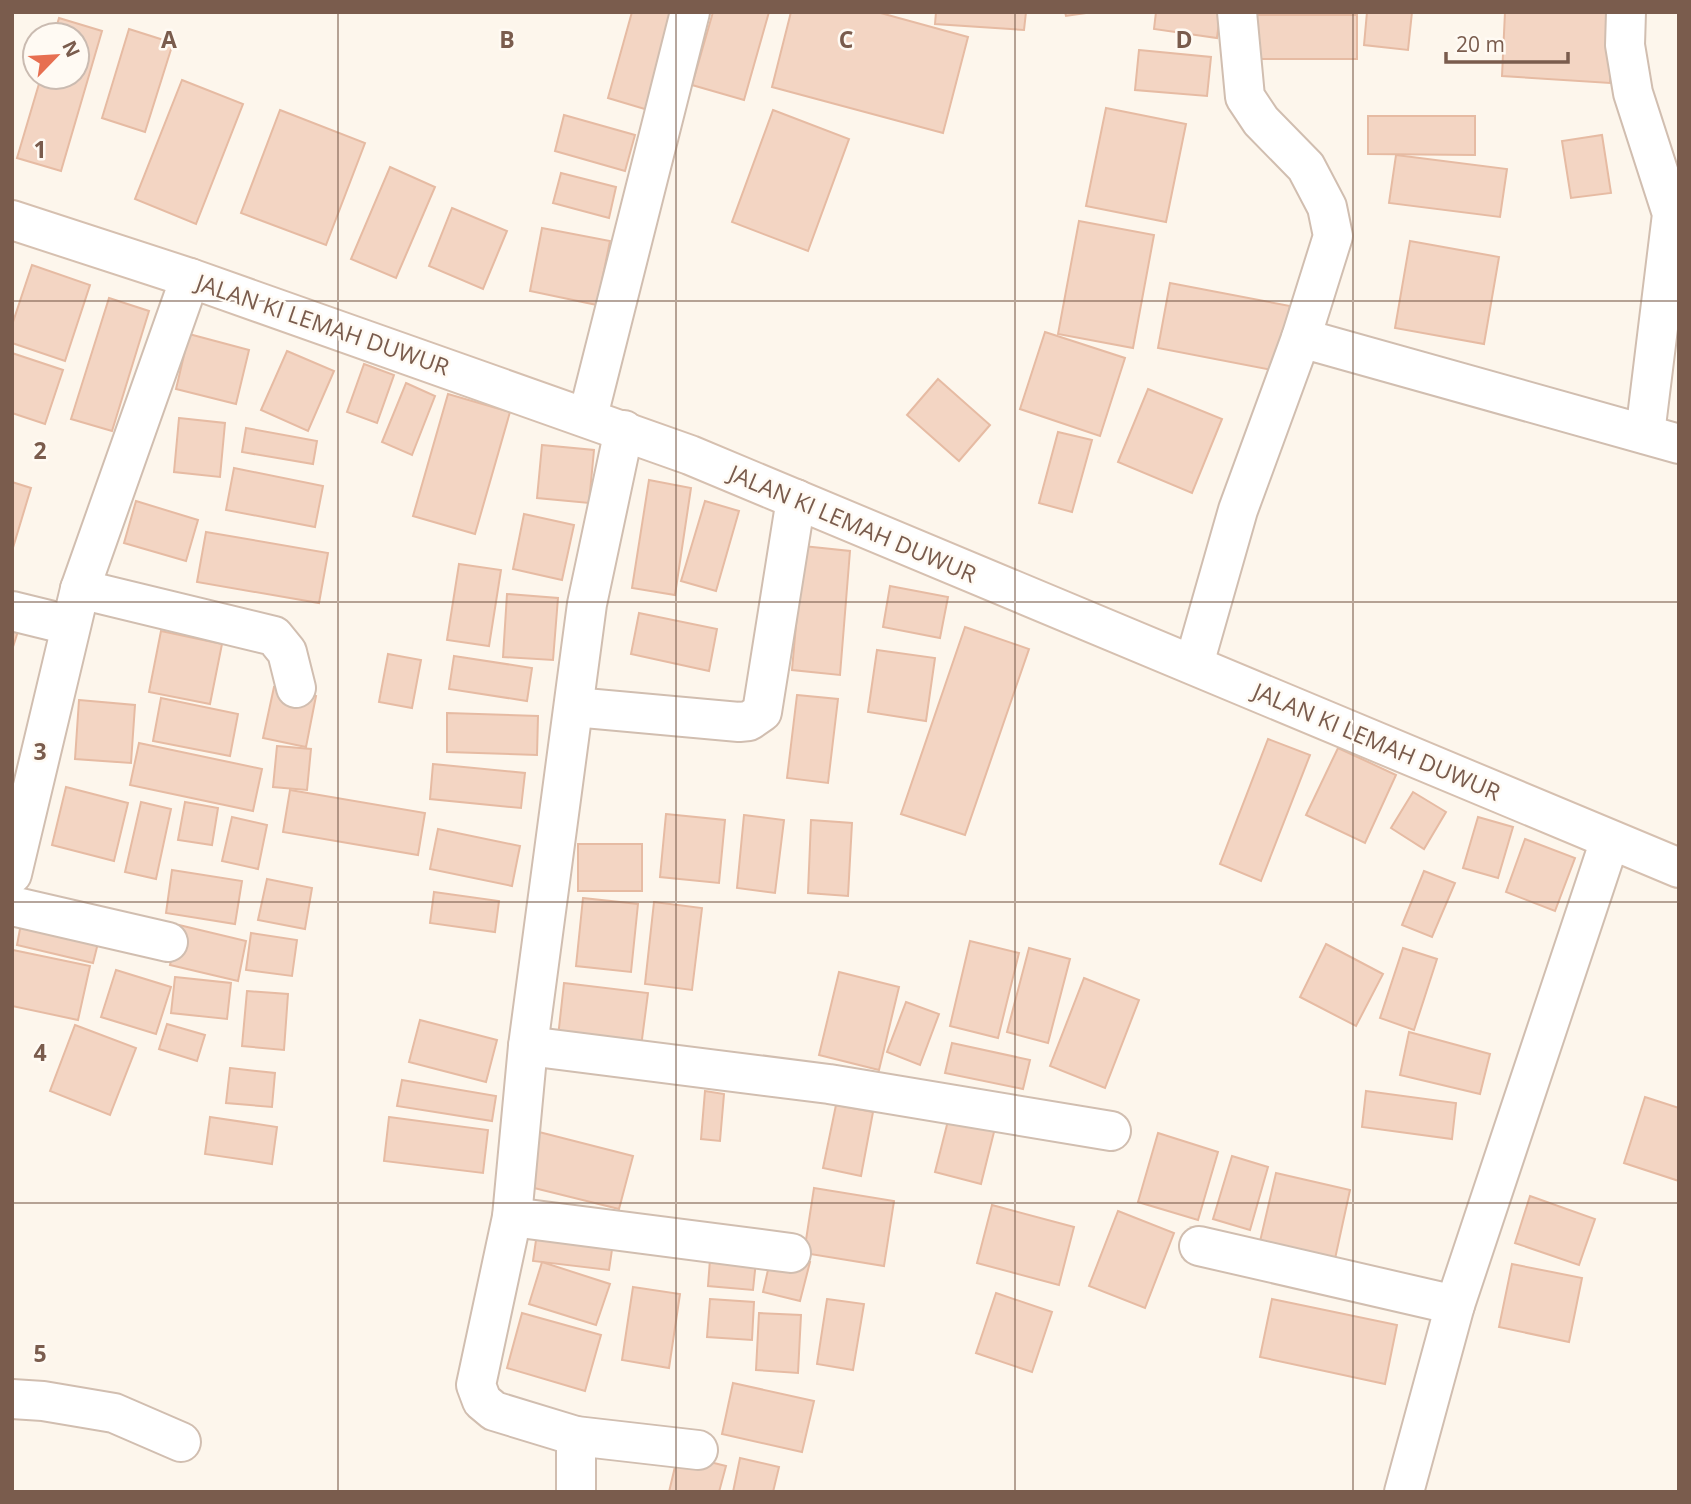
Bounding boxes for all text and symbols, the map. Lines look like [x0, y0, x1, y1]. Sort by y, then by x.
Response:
north arrow [21, 21, 91, 91]
scale bar [1446, 21, 1568, 65]
text: A [161, 23, 177, 55]
text: B [499, 23, 515, 55]
text: C [839, 23, 853, 55]
text: D [1175, 23, 1193, 55]
text: 20 m [1456, 30, 1505, 58]
text: N [56, 36, 86, 61]
text: 1 [33, 133, 47, 165]
street label: JALAN KI LEMAH DUWUR [190, 265, 454, 382]
text: 2 [33, 434, 47, 466]
street label: JALAN KI LEMAH DUWUR [723, 456, 982, 590]
street label: JALAN KI LEMAH DUWUR [1247, 674, 1506, 808]
text: 3 [33, 735, 47, 767]
text: 4 [33, 1036, 47, 1068]
text: 5 [33, 1337, 47, 1369]

